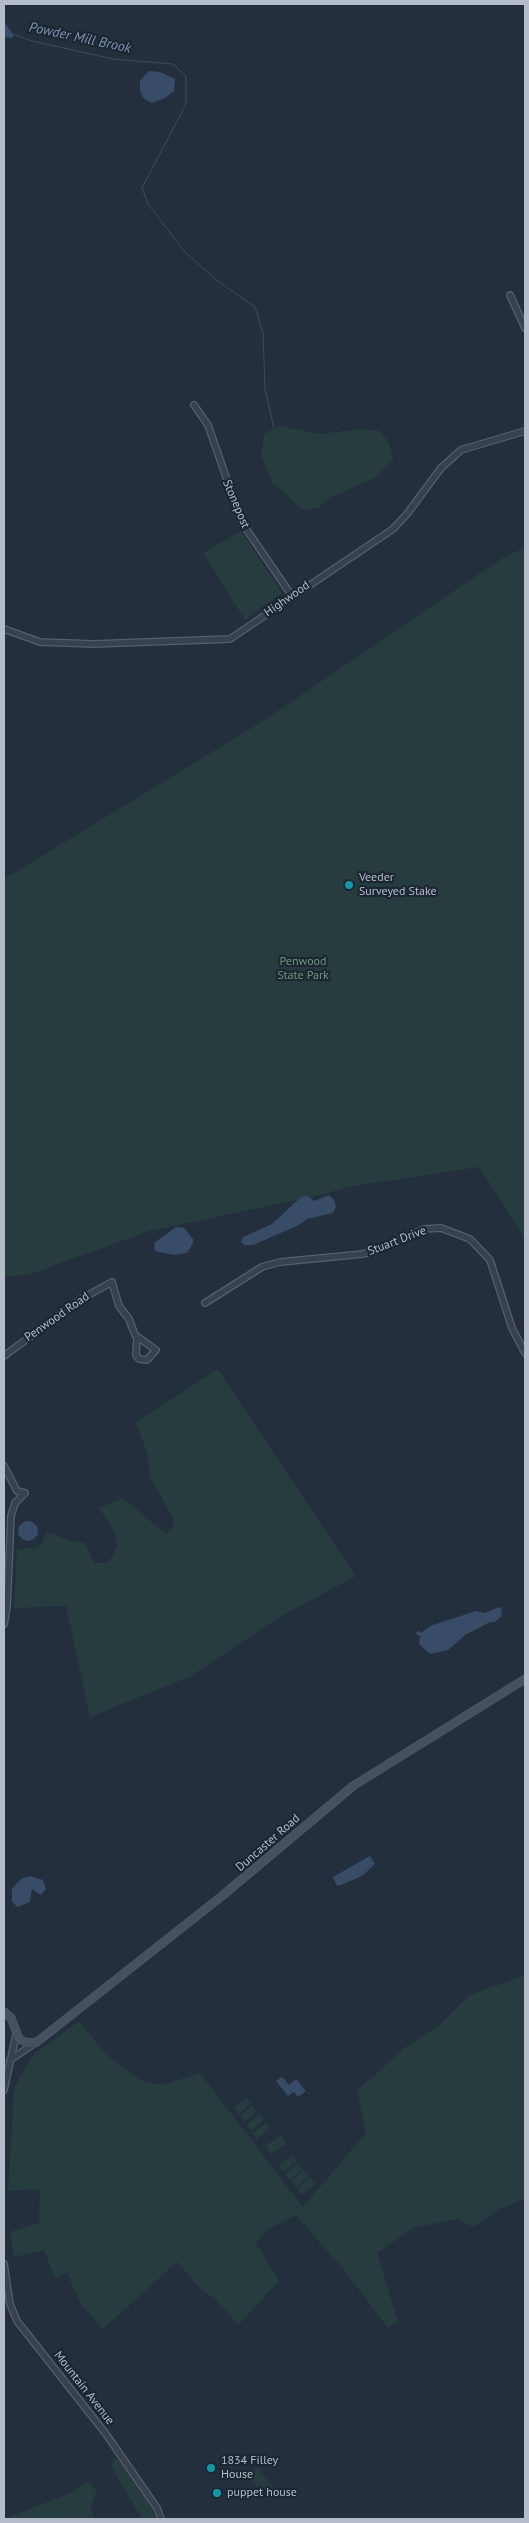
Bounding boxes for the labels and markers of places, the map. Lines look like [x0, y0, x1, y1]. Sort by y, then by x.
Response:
place label: Veeder Surveyed Stake [359, 871, 437, 899]
marker: Veeder Surveyed Stake [343, 879, 355, 891]
place label: 1834 Filley House [221, 2454, 278, 2482]
marker: 1834 Filley House [205, 2462, 217, 2474]
place label: puppet house [227, 2486, 297, 2500]
marker: puppet house [211, 2487, 223, 2499]

